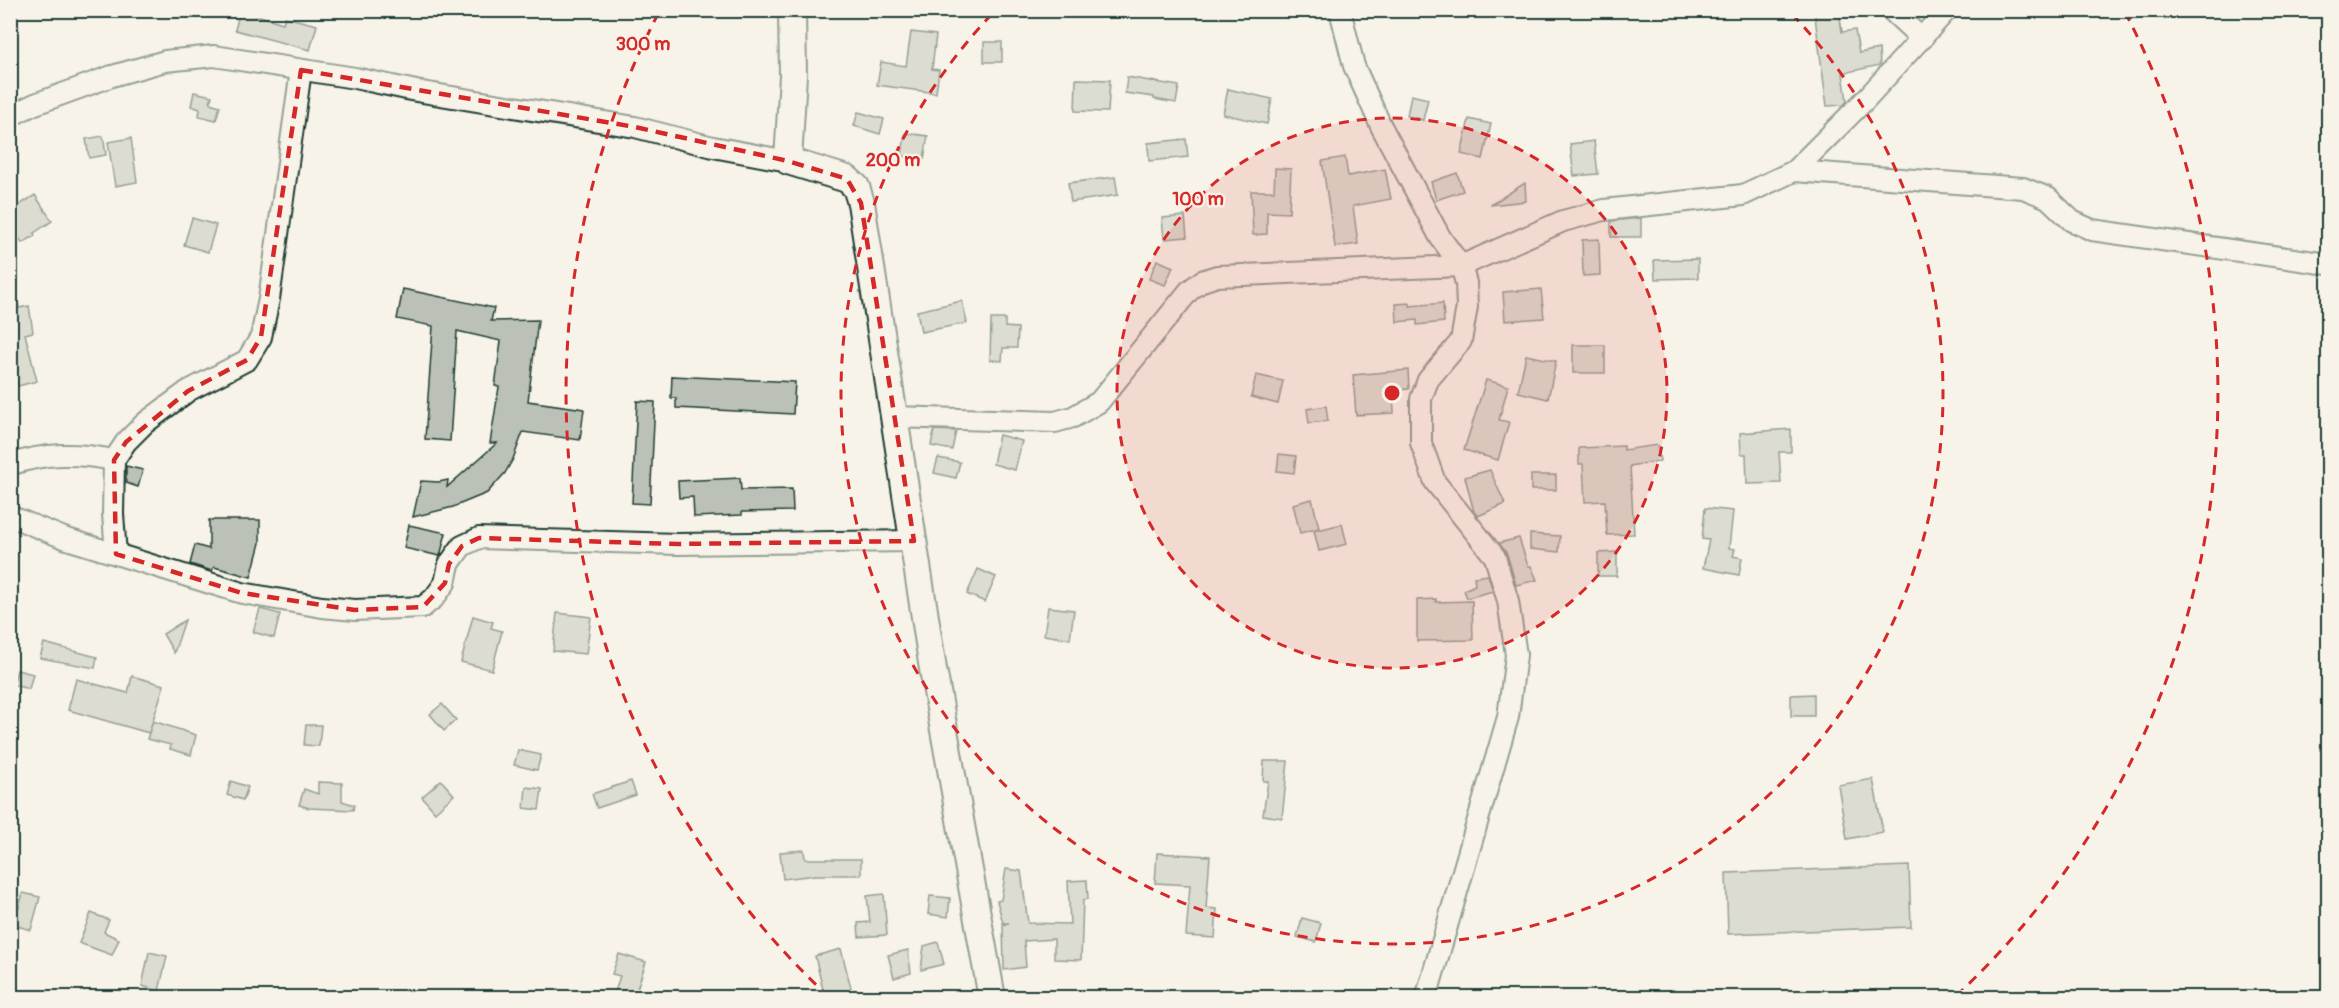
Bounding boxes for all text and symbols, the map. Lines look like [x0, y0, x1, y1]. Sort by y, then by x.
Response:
text: 300 m [616, 33, 670, 56]
text: 200 m [866, 149, 920, 172]
text: 100 m [1172, 188, 1224, 211]
centre of rings [1382, 383, 1402, 403]

